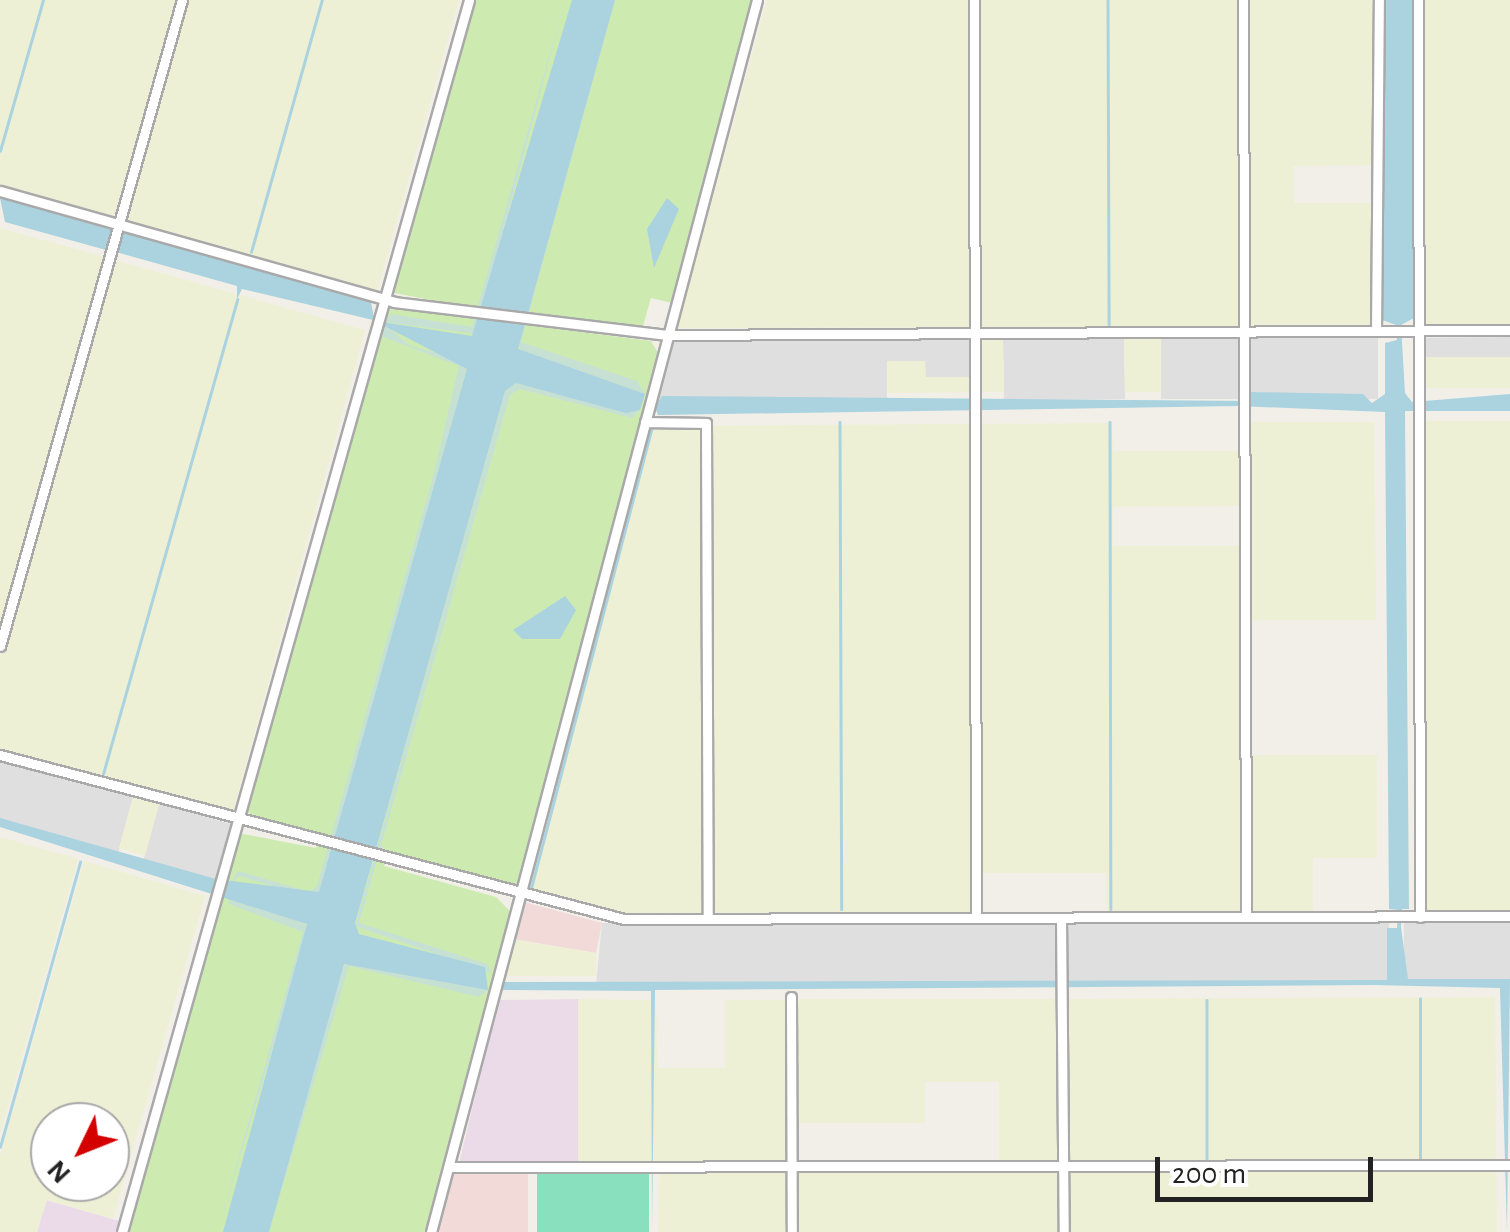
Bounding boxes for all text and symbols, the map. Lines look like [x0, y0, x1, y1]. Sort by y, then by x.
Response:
north arrow [30, 1102, 130, 1202]
scale bar [1160, 1137, 1378, 1199]
text: N [43, 1154, 76, 1188]
text: 200 m [1172, 1159, 1246, 1189]

